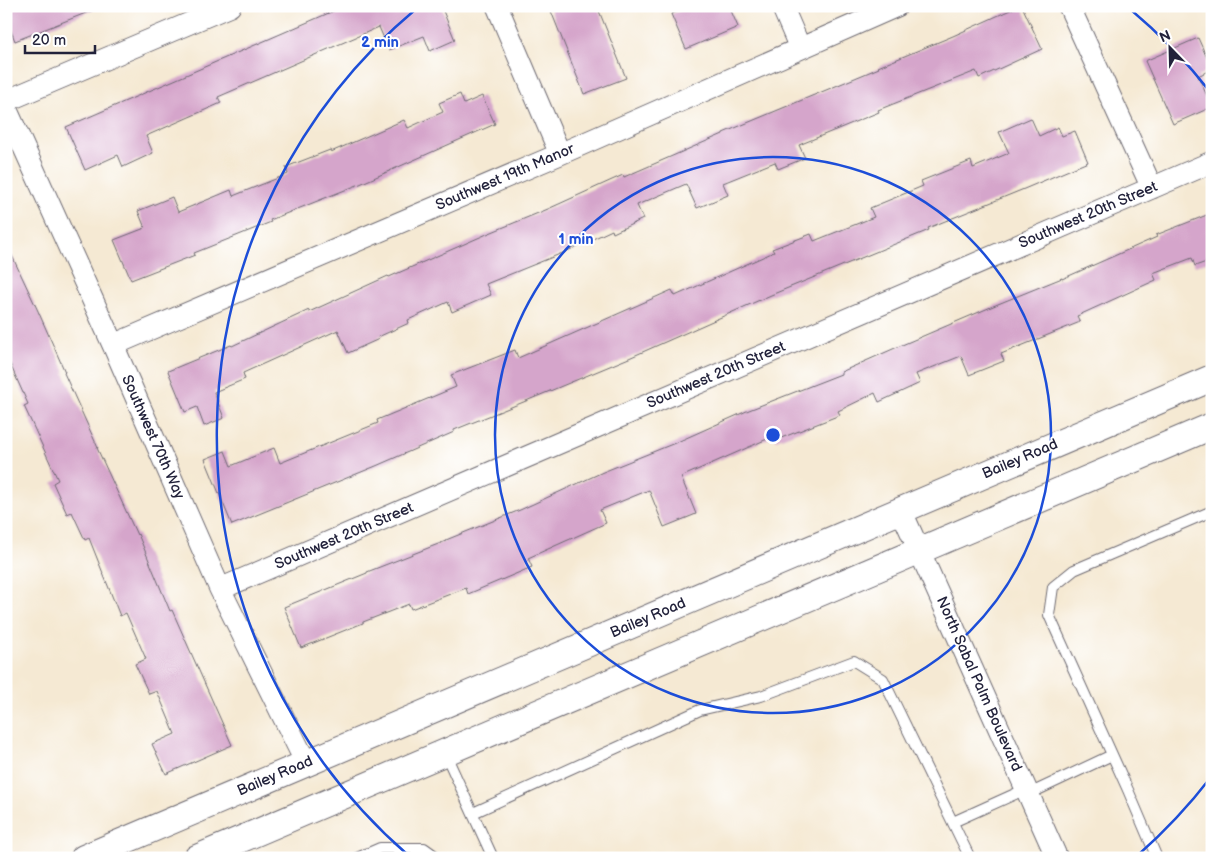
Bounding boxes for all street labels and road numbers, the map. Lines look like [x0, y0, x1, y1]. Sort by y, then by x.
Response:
street label: Southwest 19th Manor [433, 139, 578, 215]
street label: Southwest 20th Street [1016, 177, 1161, 253]
street label: Southwest 20th Street [644, 337, 789, 413]
street label: Southwest 70th Way [117, 372, 189, 502]
street label: Bailey Road [979, 435, 1061, 483]
street label: Southwest 20th Street [272, 498, 417, 574]
street label: Bailey Road [607, 594, 689, 642]
street label: North Sabal Palm Boulevard [932, 594, 1026, 774]
street label: Bailey Road [234, 752, 316, 800]

